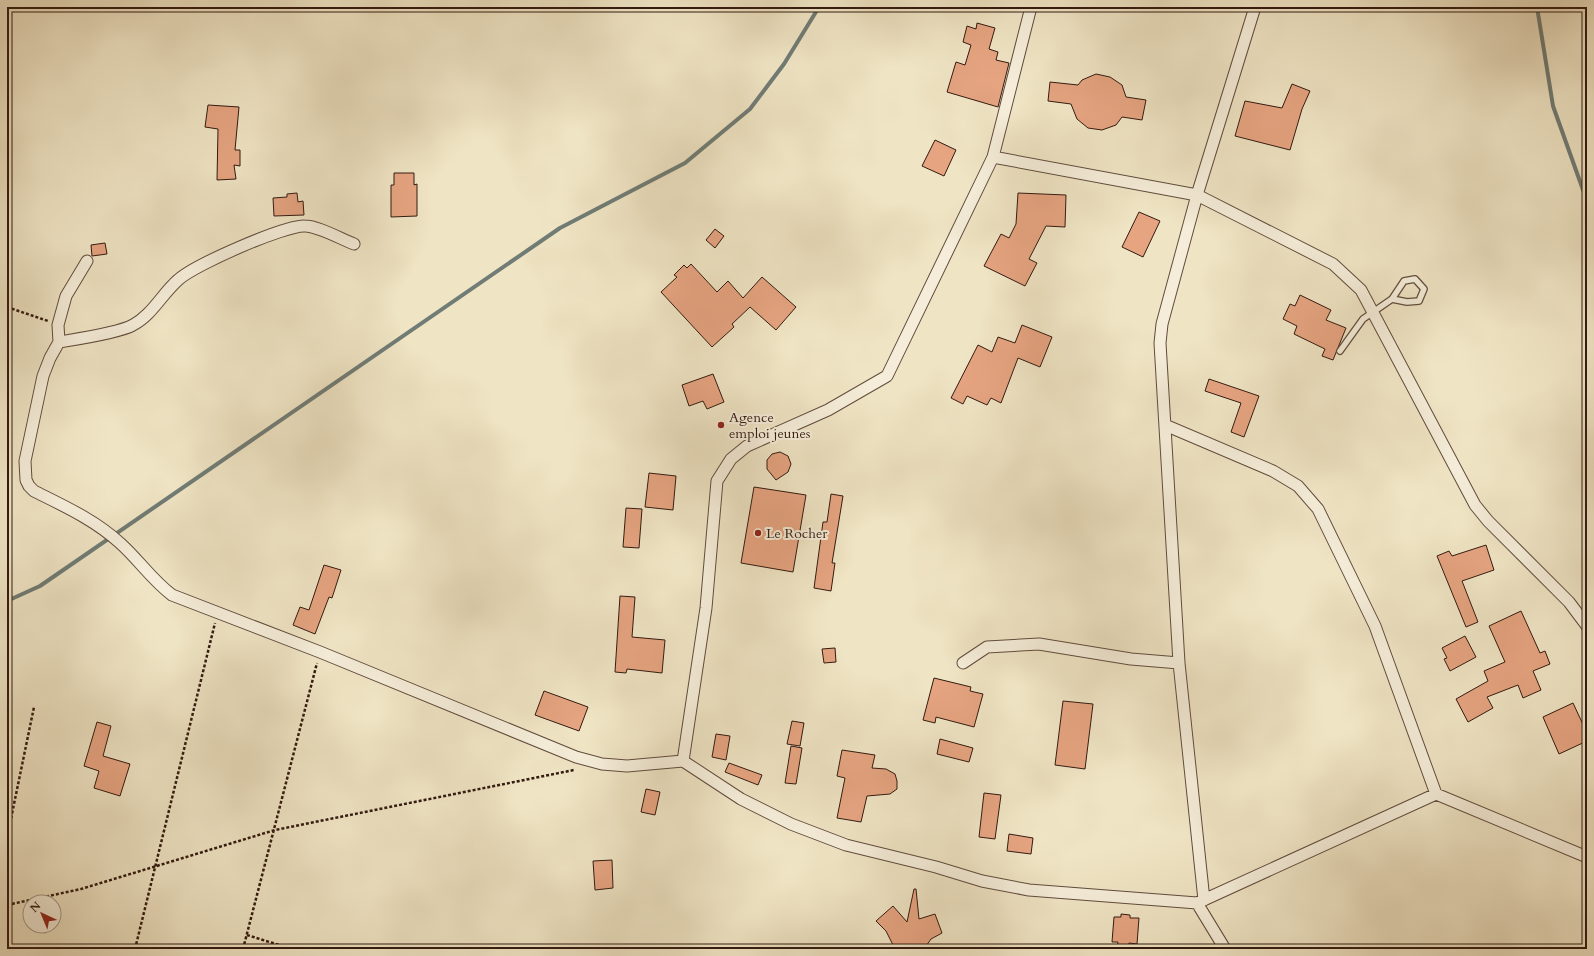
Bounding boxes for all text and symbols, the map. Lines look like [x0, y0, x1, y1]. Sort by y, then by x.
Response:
place label: Agence emploi jeunes [729, 408, 811, 443]
marker: Agence emploi jeunes [716, 420, 726, 430]
place label: Le Rocher [766, 524, 828, 543]
marker: Le Rocher [753, 528, 763, 538]
north arrow [22, 894, 62, 934]
text: N [27, 898, 44, 916]

